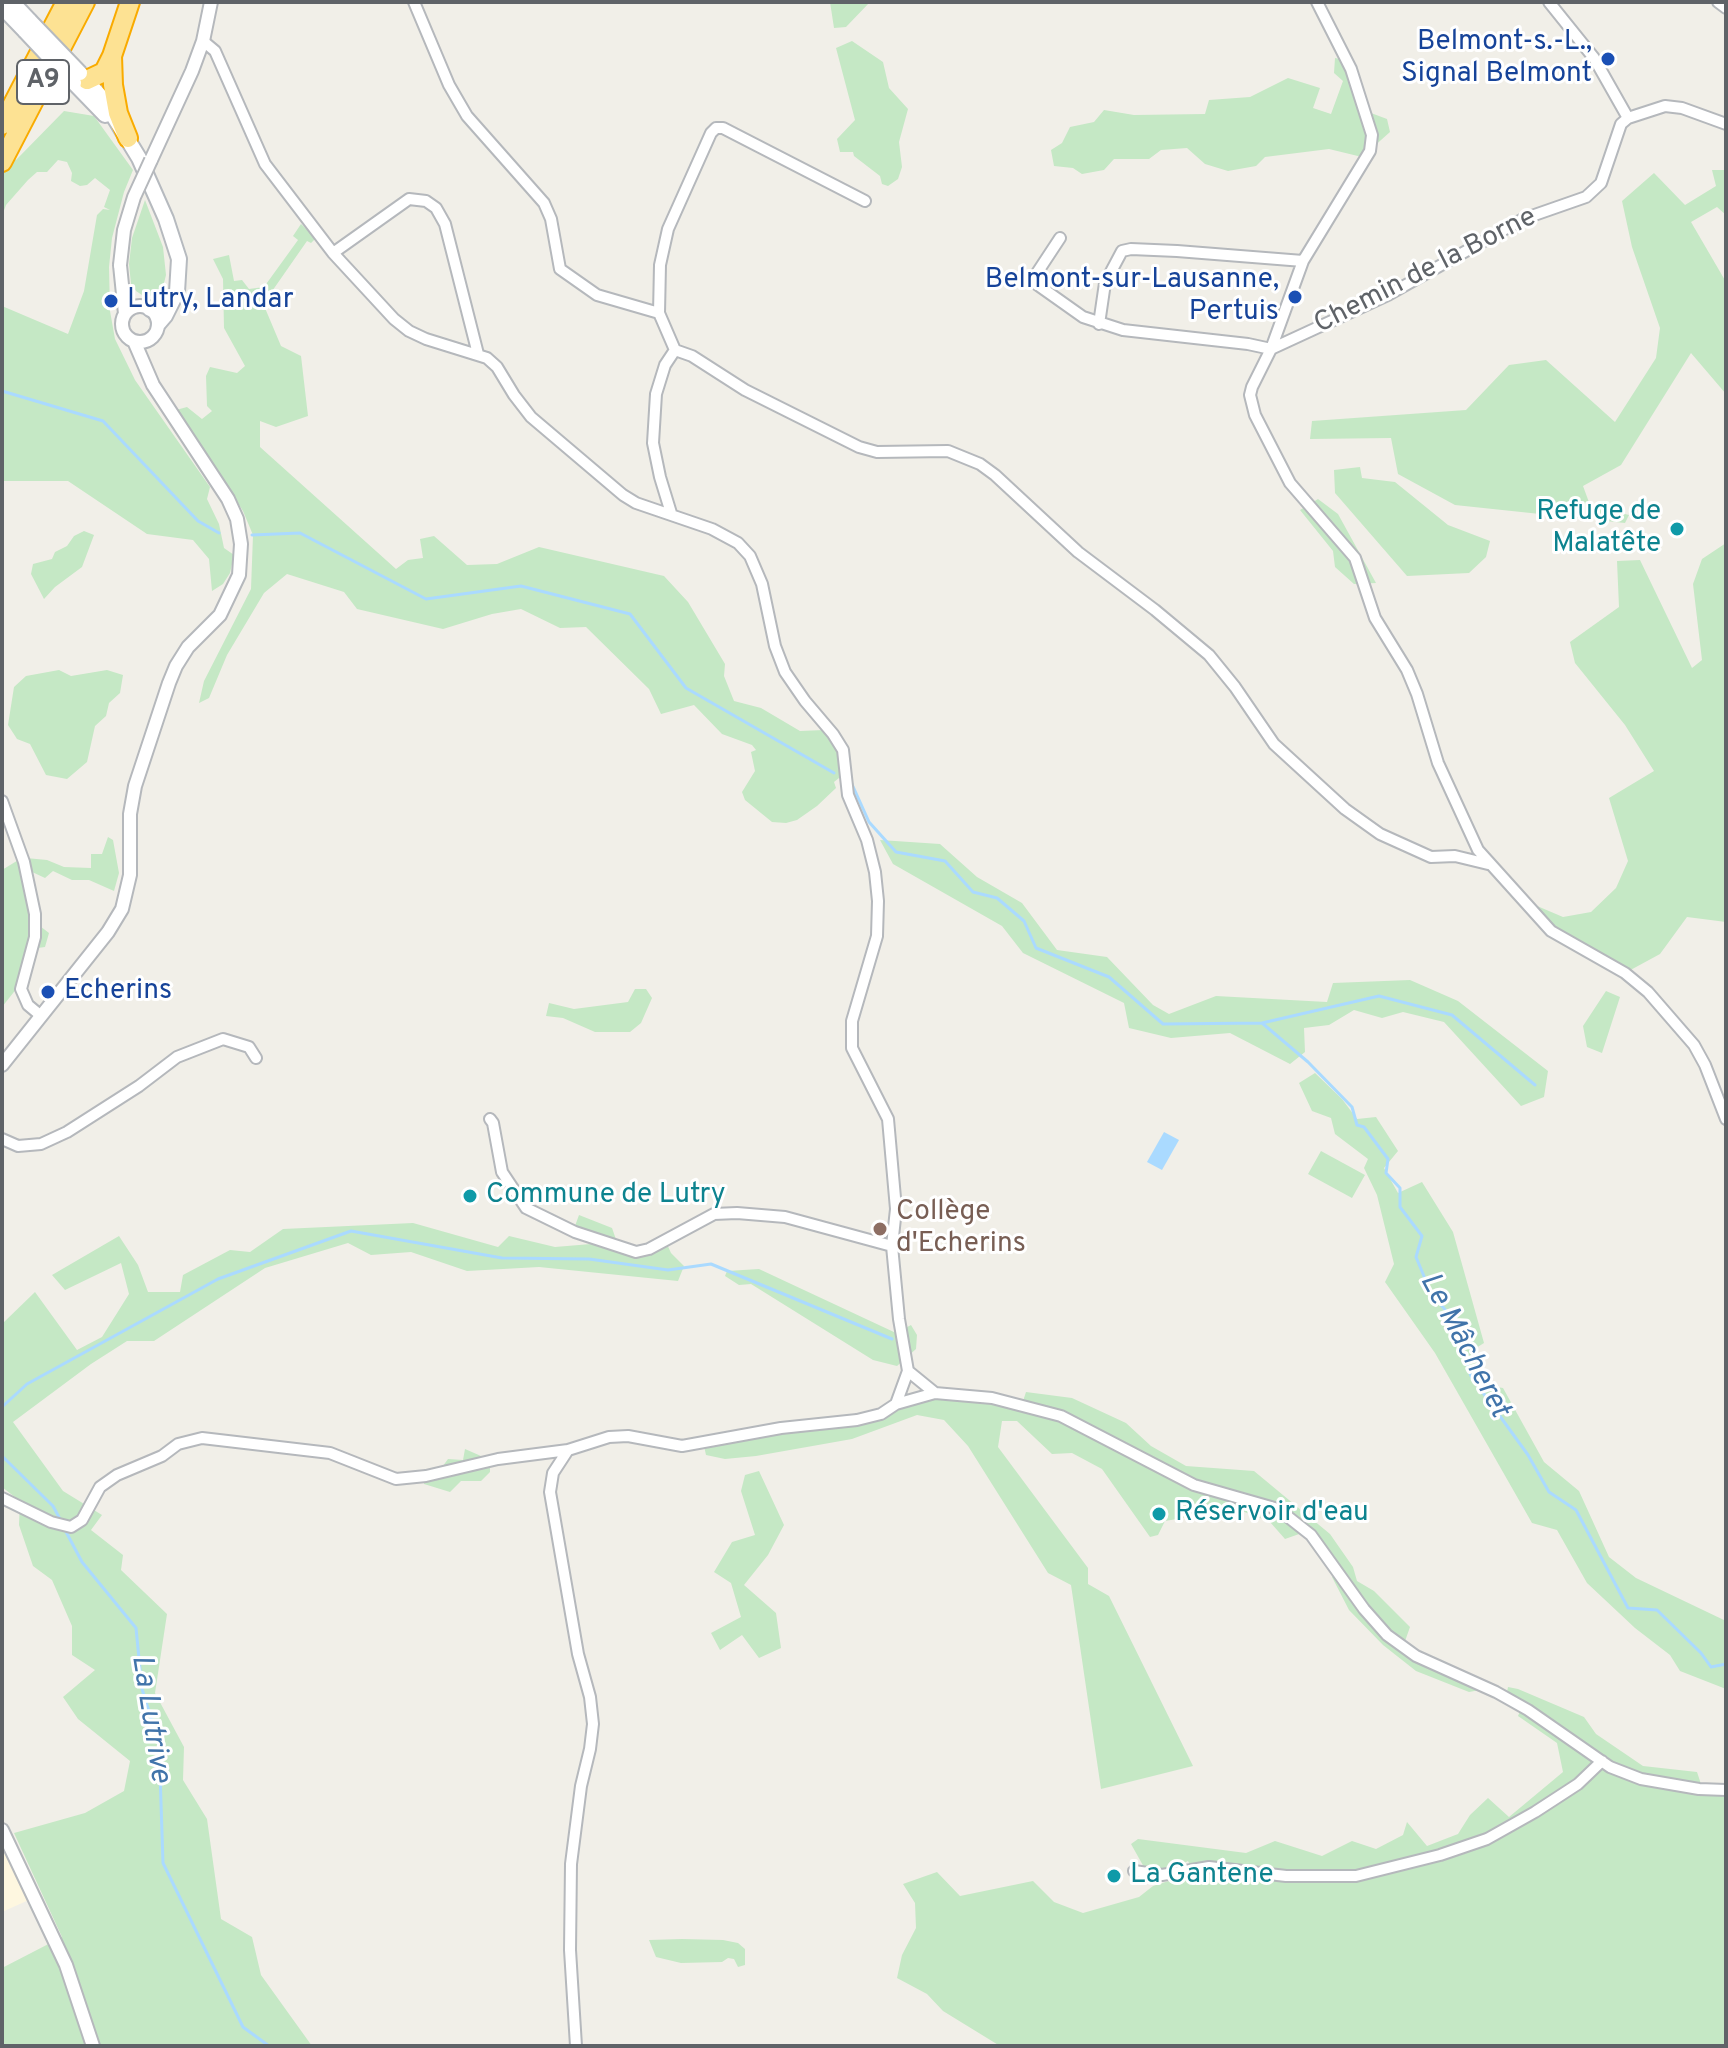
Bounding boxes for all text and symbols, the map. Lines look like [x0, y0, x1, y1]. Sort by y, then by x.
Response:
place label: Belmont-s.-L., Signal Belmont [1401, 26, 1592, 92]
marker: Belmont-s.-L., Signal Belmont [1599, 50, 1617, 68]
road number: A9 [17, 60, 69, 104]
street label: Chemin de la Borne [1309, 201, 1543, 343]
place label: Belmont-sur-Lausanne, Pertuis [985, 264, 1279, 330]
place label: Lutry, Landar [127, 284, 294, 318]
marker: Belmont-sur-Lausanne, Pertuis [1286, 288, 1304, 306]
marker: Lutry, Landar [102, 292, 120, 310]
place label: Refuge de Malatête [1536, 496, 1661, 562]
marker: Refuge de Malatête [1668, 520, 1686, 538]
place label: Echerins [64, 975, 172, 1009]
marker: Echerins [39, 983, 57, 1001]
place label: Commune de Lutry [486, 1179, 726, 1213]
marker: Commune de Lutry [461, 1187, 479, 1205]
place label: Collège d'Echerins [896, 1196, 1026, 1262]
marker: Collège d'Echerins [871, 1220, 889, 1238]
water label: Le Mâcheret [1410, 1267, 1516, 1425]
place label: Réservoir d'eau [1175, 1497, 1369, 1531]
marker: Réservoir d'eau [1150, 1505, 1168, 1523]
water label: La Lutrive [121, 1653, 177, 1785]
place label: La Gantene [1130, 1859, 1274, 1893]
marker: La Gantene [1105, 1867, 1123, 1885]

